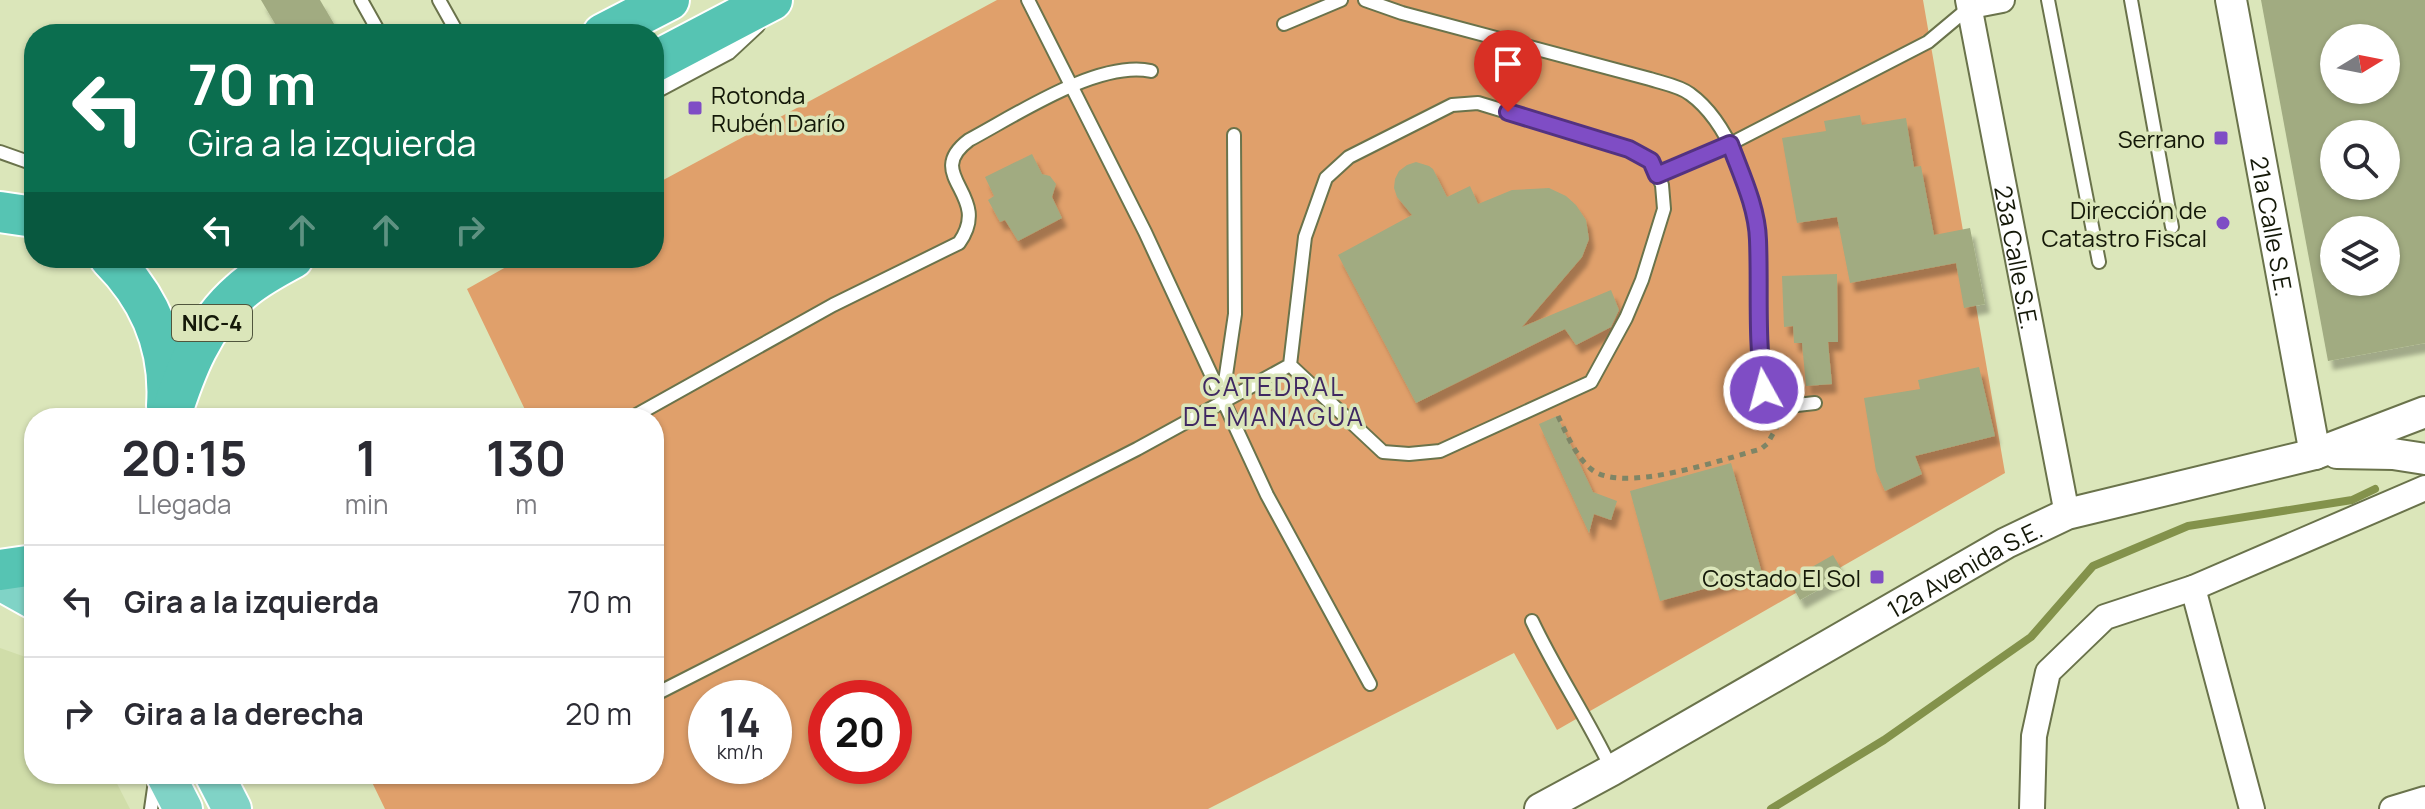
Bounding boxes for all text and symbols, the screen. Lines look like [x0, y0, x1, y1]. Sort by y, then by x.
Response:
north arrow [2320, 24, 2400, 104]
map controls [2320, 24, 2400, 296]
pin [1474, 30, 1542, 112]
icon: arrive [1486, 42, 1530, 86]
text: 70 m [188, 45, 316, 122]
icon: left [56, 56, 160, 160]
place label: Rotonda Rubén Darío [711, 78, 845, 139]
marker: Rotonda Rubén Darío [686, 99, 704, 117]
text: Gira a la izquierda [188, 118, 477, 167]
button: search [2320, 120, 2400, 200]
place label: Serrano [2118, 122, 2205, 155]
marker: Serrano [2212, 129, 2230, 147]
street label: 21a Calle S.E. [2244, 153, 2302, 299]
street label: 23a Calle S.E. [1988, 183, 2048, 332]
place label: Dirección de Catastro Fiscal [2042, 193, 2207, 254]
icon: left [196, 208, 240, 252]
icon: ahead [280, 208, 324, 252]
icon: ahead [364, 208, 408, 252]
icon: right [448, 208, 492, 252]
marker: Dirección de Catastro Fiscal [2214, 214, 2232, 232]
button: layers [2320, 216, 2400, 296]
road number: NIC-4 [172, 305, 252, 341]
position arrow [1722, 348, 1806, 432]
district label: CATEDRAL DE MANAGUA [1183, 368, 1365, 434]
text: 20:15 [122, 425, 247, 490]
text: 1 [356, 425, 377, 490]
text: 130 [486, 425, 566, 490]
text: Llegada [137, 486, 232, 522]
text: min [345, 486, 388, 522]
text: m [515, 486, 537, 522]
street label: 12a Avenida S.E. [1881, 512, 2047, 625]
place label: Costado El Sol [1702, 561, 1861, 594]
marker: Costado El Sol [1868, 568, 1886, 586]
icon: left [56, 579, 100, 623]
text: Gira a la izquierda [124, 581, 379, 622]
text: 70 m [567, 581, 632, 622]
speed limit sign: 20 [808, 680, 912, 784]
icon: right [56, 691, 100, 735]
text: Gira a la derecha [124, 693, 364, 734]
text: 20 m [565, 693, 632, 734]
text: 14 [719, 694, 761, 749]
text: km/h [717, 738, 763, 765]

